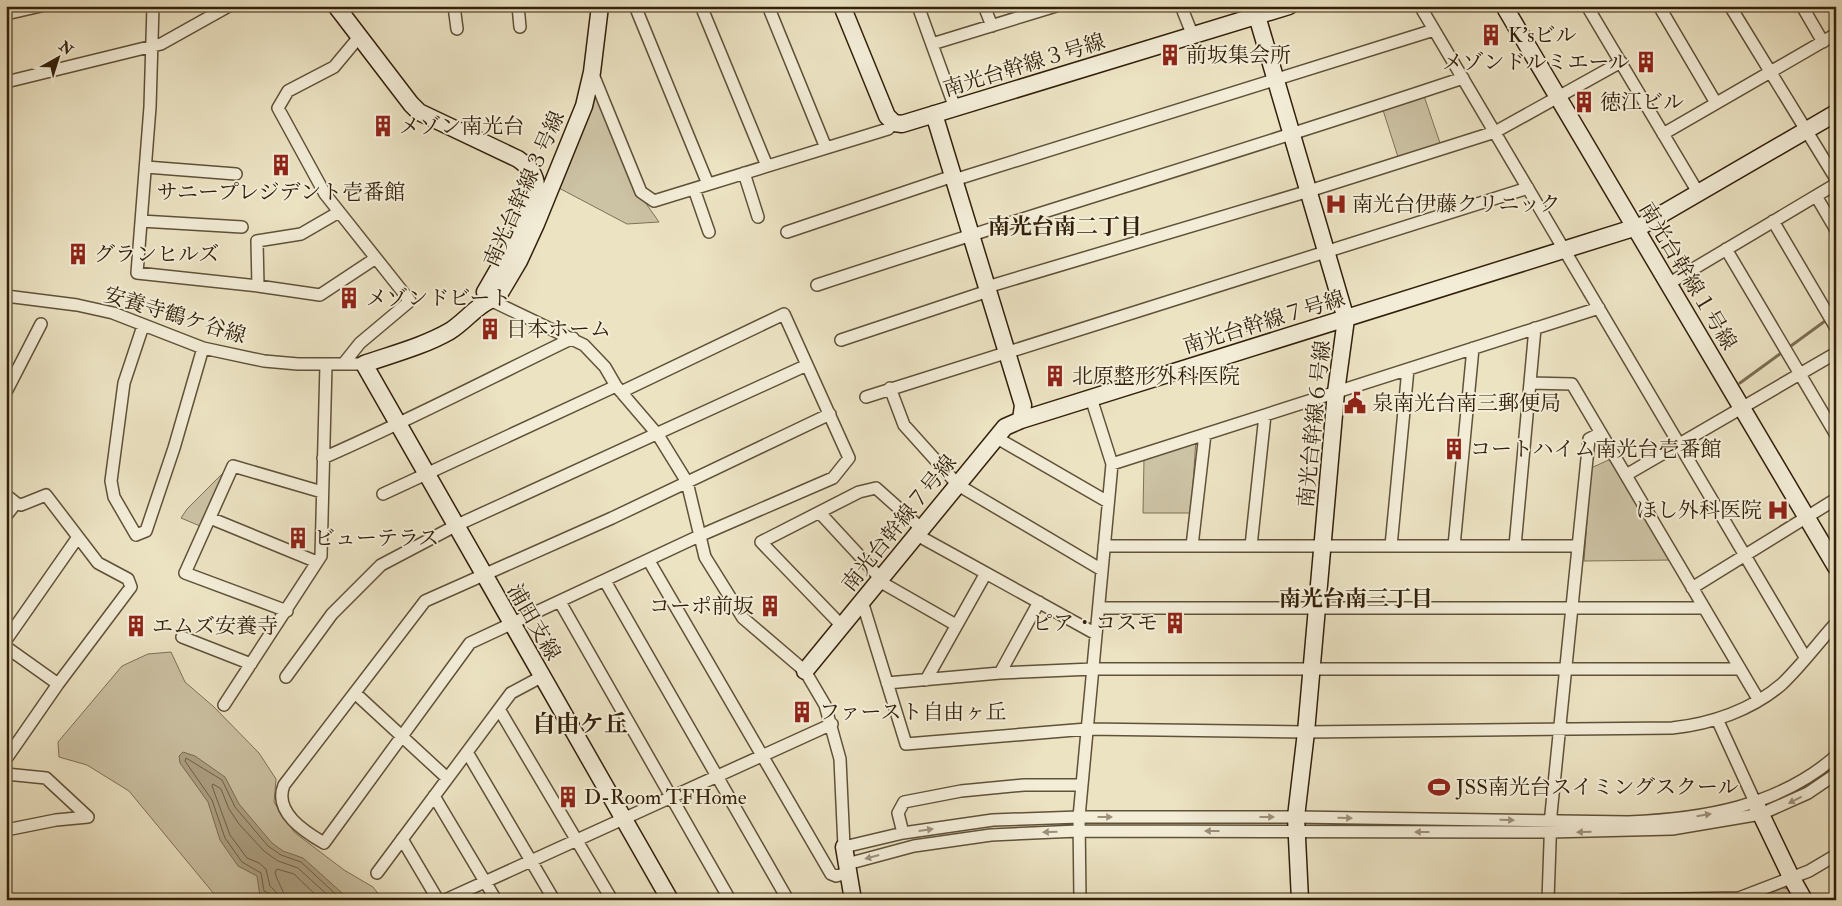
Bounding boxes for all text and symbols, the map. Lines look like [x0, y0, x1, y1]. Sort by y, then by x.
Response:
building icon: K'sビル [1478, 22, 1504, 48]
place label: K'sビル [1508, 22, 1577, 49]
street label: 南光台幹線３号線 [940, 28, 1108, 103]
north arrow [32, 32, 82, 82]
text: N [55, 37, 76, 59]
building icon: 前坂集会所 [1157, 42, 1183, 68]
place label: 前坂集会所 [1186, 42, 1291, 69]
place label: メゾンドルミエール [1442, 49, 1630, 76]
building icon: メゾンドルミエール [1633, 49, 1659, 75]
building icon: 徳江ビル [1571, 89, 1597, 115]
place label: 徳江ビル [1600, 89, 1684, 116]
street label: 南光台幹線３号線 [478, 107, 571, 271]
building icon: メゾン南光台 [370, 113, 396, 139]
place label: メゾン南光台 [399, 113, 524, 140]
building icon: サニープレジデント壱番館 [268, 152, 294, 178]
place label: サニープレジデント壱番館 [157, 179, 405, 206]
hospital icon: 南光台伊藤クリニック [1323, 191, 1349, 217]
place label: 南光台伊藤クリニック [1352, 191, 1561, 218]
street label: 南光台幹線１号線 [1633, 197, 1742, 355]
district label: 南光台南二丁目 [988, 213, 1142, 241]
building icon: グランヒルズ [65, 241, 91, 267]
place label: グランヒルズ [94, 241, 219, 268]
street label: 安養寺鶴ケ谷線 [101, 281, 249, 350]
building icon: メゾンドビート [336, 285, 362, 311]
place label: メゾンドビート [366, 285, 512, 312]
street label: 南光台幹線７号線 [1180, 285, 1348, 360]
building icon: 日本ホーム [477, 316, 503, 342]
place label: 日本ホーム [506, 316, 611, 343]
street label: 南光台幹線６号線 [1292, 339, 1337, 509]
building icon: 北原整形外科医院 [1042, 363, 1068, 389]
place label: 北原整形外科医院 [1072, 363, 1240, 390]
public building icon: 泉南光台南三郵便局 [1342, 390, 1368, 416]
place label: 泉南光台南三郵便局 [1372, 390, 1561, 417]
building icon: コートハイム南光台壱番館 [1441, 436, 1467, 462]
place label: コートハイム南光台壱番館 [1470, 436, 1722, 463]
street label: 南光台幹線７号線 [836, 450, 963, 597]
place label: ほし外科医院 [1636, 497, 1762, 524]
hospital icon: ほし外科医院 [1765, 497, 1791, 523]
building icon: ビューテラス [285, 525, 311, 551]
place label: ビューテラス [314, 525, 439, 552]
street label: 浦田支線 [501, 579, 566, 665]
district label: 南光台南三丁目 [1279, 585, 1433, 613]
place label: コーポ前坂 [649, 593, 754, 620]
building icon: コーポ前坂 [757, 593, 783, 619]
place label: ピア・コスモ [1032, 610, 1158, 637]
building icon: ピア・コスモ [1162, 610, 1188, 636]
building icon: エムズ安養寺 [123, 613, 149, 639]
place label: エムズ安養寺 [152, 613, 278, 640]
building icon: ファースト自由ヶ丘 [789, 699, 815, 725]
place label: ファースト自由ヶ丘 [819, 699, 1007, 726]
district label: 自由ケ丘 [532, 709, 628, 740]
sports icon: JSS南光台スイミングスクール [1426, 774, 1452, 800]
place label: JSS南光台スイミングスクール [1455, 774, 1738, 801]
building icon: D-Room TFHome [555, 784, 581, 810]
place label: D-Room TFHome [584, 784, 747, 811]
one-way arrow [1787, 796, 1802, 804]
one-way arrow [1696, 811, 1712, 819]
one-way arrow [1097, 813, 1113, 821]
one-way arrow [1260, 813, 1276, 821]
one-way arrow [1337, 814, 1353, 822]
one-way arrow [1499, 816, 1515, 824]
one-way arrow [918, 826, 934, 834]
one-way arrow [1204, 827, 1220, 835]
one-way arrow [1413, 828, 1429, 836]
one-way arrow [1576, 828, 1592, 836]
one-way arrow [1041, 829, 1057, 837]
one-way arrow [865, 854, 880, 862]

